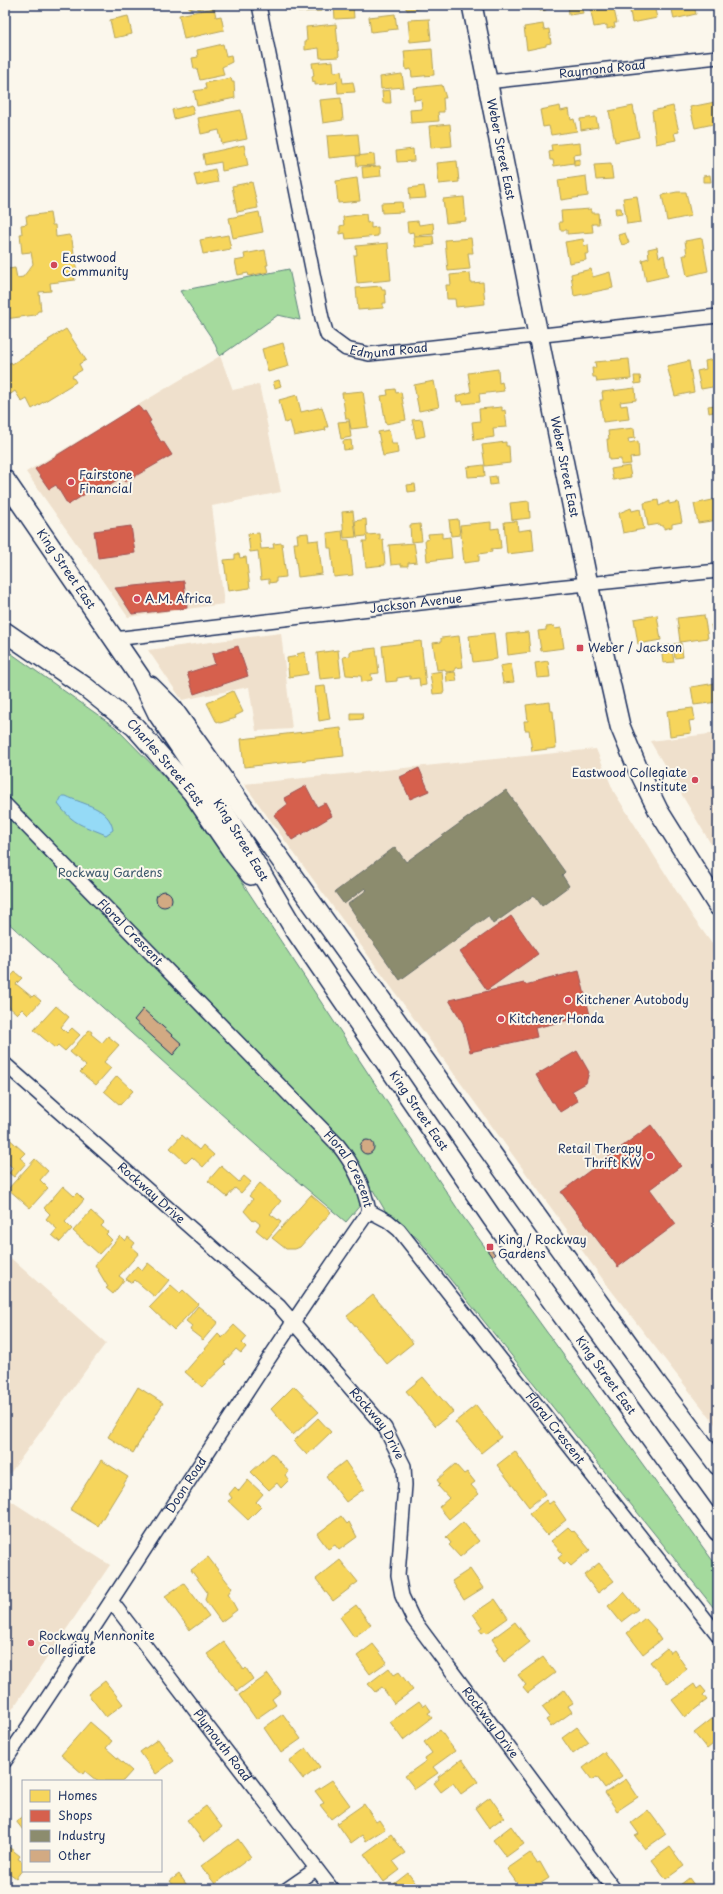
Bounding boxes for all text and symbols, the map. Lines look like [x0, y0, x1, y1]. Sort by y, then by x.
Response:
street label: Raymond Road [558, 55, 646, 82]
street label: Weber Street East [483, 97, 521, 201]
place label: Eastwood Community [62, 248, 129, 280]
marker: Eastwood Community [49, 260, 59, 270]
street label: Edmund Road [348, 338, 429, 363]
street label: Weber Street East [547, 415, 584, 519]
place label: Fairstone Financial [79, 465, 133, 497]
marker: Fairstone Financial [66, 477, 76, 487]
street label: King Street East [33, 525, 101, 612]
street label: Jackson Avenue [369, 588, 463, 617]
place label: A.M. Africa [145, 589, 212, 607]
marker: A.M. Africa [132, 594, 142, 604]
place label: Weber / Jackson [588, 638, 682, 656]
marker: Weber / Jackson [575, 643, 585, 653]
street label: Charles Street East [123, 714, 209, 810]
place label: Eastwood Collegiate Institute [572, 763, 687, 795]
marker: Eastwood Collegiate Institute [690, 775, 700, 785]
street label: King Street East [210, 795, 274, 884]
park label: Rockway Gardens [58, 863, 163, 881]
street label: Floral Crescent [94, 894, 168, 969]
place label: Kitchener Autobody [576, 990, 689, 1008]
marker: Kitchener Autobody [563, 995, 573, 1005]
place label: Kitchener Honda [509, 1009, 605, 1027]
marker: Kitchener Honda [496, 1014, 506, 1024]
street label: King Street East [386, 1067, 454, 1154]
street label: Floral Crescent [320, 1126, 378, 1209]
place label: Retail Therapy Thrift KW [558, 1139, 642, 1171]
marker: Retail Therapy Thrift KW [645, 1151, 655, 1161]
street label: Rockway Drive [114, 1157, 190, 1227]
place label: King / Rockway Gardens [498, 1230, 587, 1262]
marker: King / Rockway Gardens [485, 1242, 495, 1252]
street label: King Street East [572, 1332, 641, 1418]
street label: Rockway Drive [346, 1383, 409, 1462]
street label: Floral Crescent [522, 1388, 590, 1467]
street label: Doon Road [160, 1453, 210, 1516]
place label: Rockway Mennonite Collegiate [39, 1626, 155, 1658]
marker: Rockway Mennonite Collegiate [26, 1638, 36, 1648]
street label: Rockway Drive [458, 1683, 523, 1761]
street label: Plymouth Road [189, 1705, 256, 1785]
legend [22, 1780, 162, 1872]
text: Homes [58, 1786, 97, 1804]
text: Shops [58, 1806, 93, 1824]
text: Industry [58, 1826, 106, 1844]
text: Other [58, 1846, 91, 1864]

